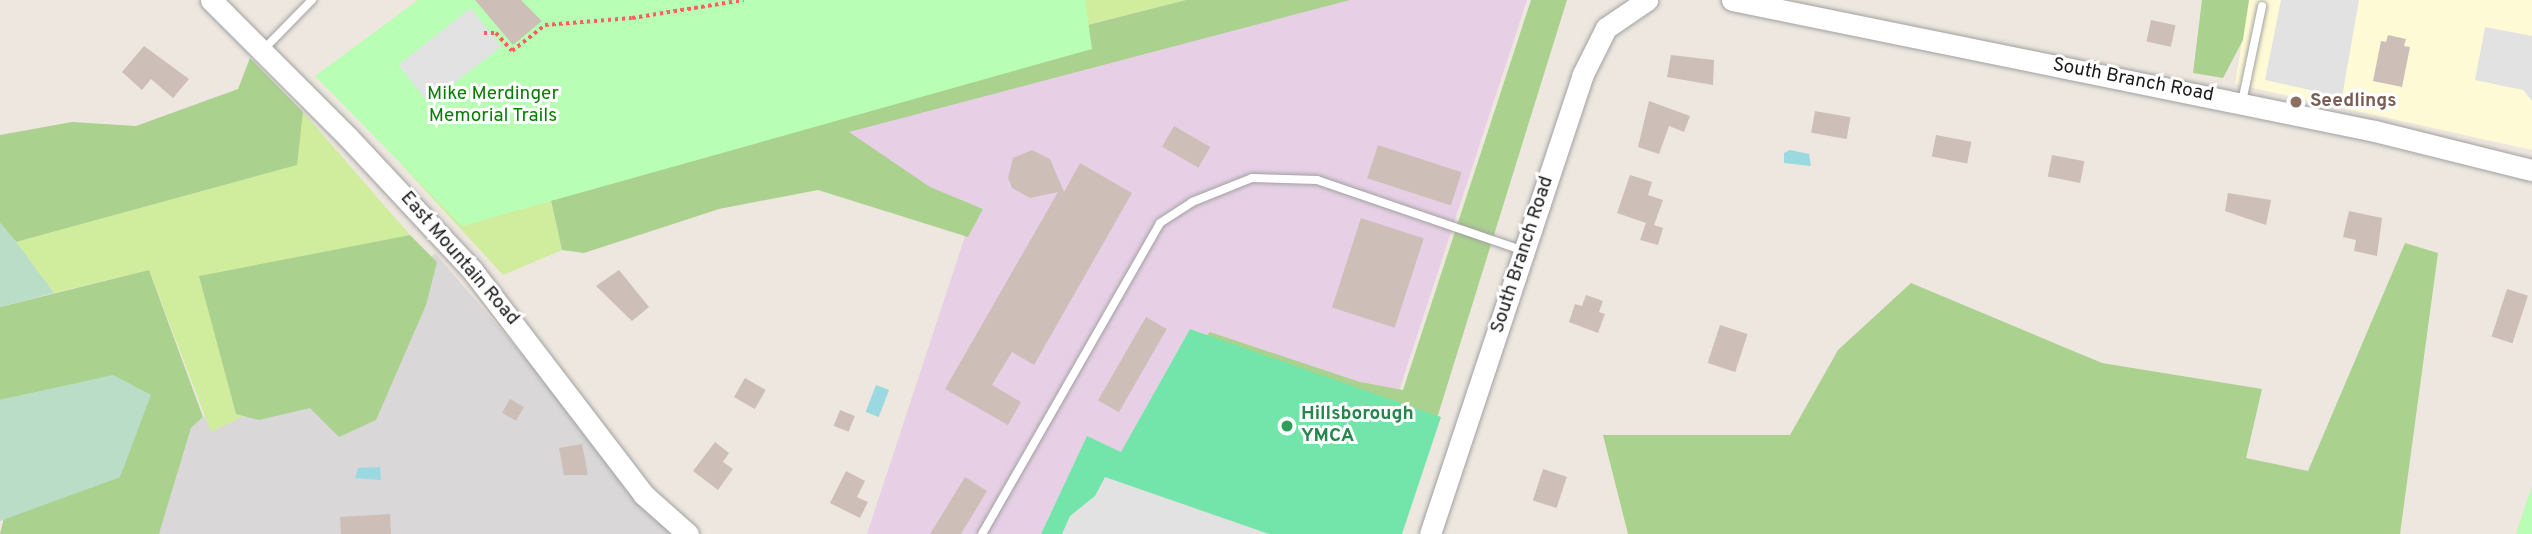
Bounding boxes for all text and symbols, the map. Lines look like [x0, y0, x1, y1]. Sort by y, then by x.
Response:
street label: South Branch Road [2050, 54, 2216, 108]
park label: Mike Merdinger Memorial Trails [427, 84, 559, 128]
place label: Seedlings [2310, 91, 2397, 113]
marker: Seedlings [2288, 94, 2304, 110]
street label: South Branch Road [1487, 174, 1559, 336]
street label: East Mountain Road [395, 187, 523, 331]
place label: Hillsborough YMCA [1301, 404, 1414, 448]
marker: Hillsborough YMCA [1279, 418, 1295, 434]

